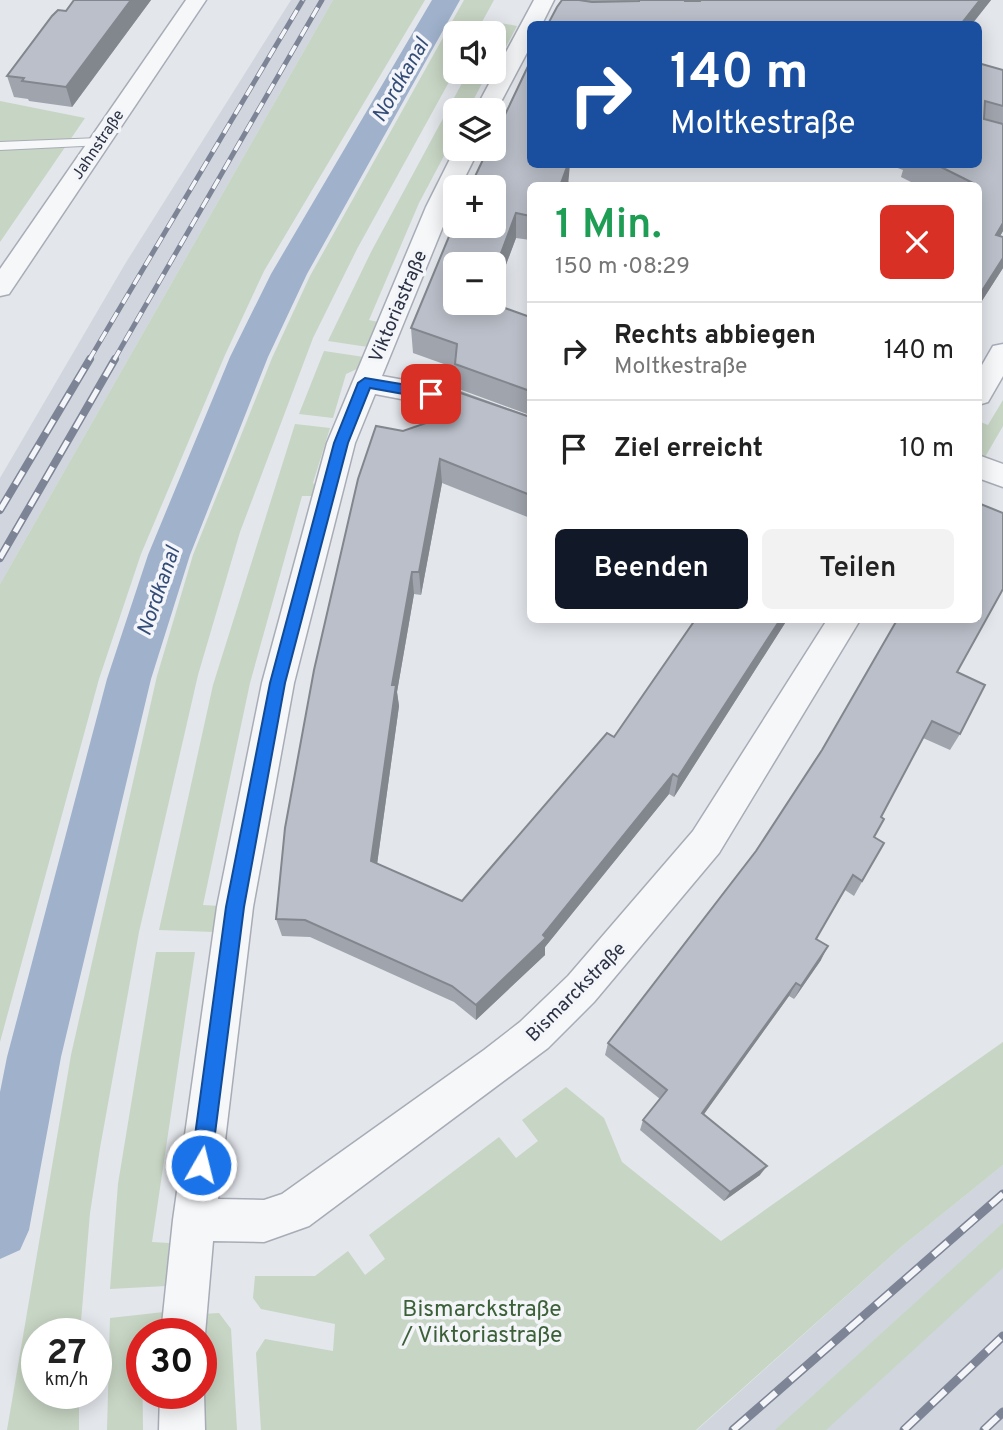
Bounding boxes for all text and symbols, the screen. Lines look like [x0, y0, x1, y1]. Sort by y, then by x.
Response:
map controls [443, 21, 506, 315]
button: sound [443, 21, 506, 84]
water label: Nordkanal [366, 33, 437, 128]
text: 140 m [670, 44, 809, 106]
icon: right [555, 49, 646, 140]
button: layers [443, 98, 506, 161]
text: Moltkestraße [670, 105, 855, 145]
street label: Jahnstraße [68, 106, 129, 184]
button: + [443, 175, 506, 238]
text: 1 Min. [555, 200, 662, 253]
button: close [880, 205, 954, 279]
street label: Viktoriastraße [364, 247, 433, 367]
button: − [443, 252, 506, 315]
text: 150 m · 08:29 [555, 253, 690, 282]
text: Rechts abbiegen [614, 320, 816, 353]
icon: right [555, 332, 593, 370]
text: 140 m [884, 335, 954, 368]
text: Moltkestraße [614, 353, 747, 382]
pin [401, 364, 461, 424]
icon: arrive [412, 375, 450, 413]
icon: arrive [555, 430, 593, 468]
text: Ziel erreicht [614, 433, 763, 466]
text: 10 m [899, 433, 954, 466]
button: Beenden [555, 529, 748, 609]
button: Teilen [762, 529, 954, 609]
water label: Nordkanal [132, 542, 188, 640]
street label: Bismarckstraße [521, 937, 631, 1047]
position arrow [164, 1128, 238, 1202]
park label: Bismarckstraße / Viktoriastraße [401, 1296, 562, 1351]
speed limit sign: 30 [126, 1318, 217, 1409]
text: 27 [47, 1332, 86, 1376]
text: km/h [45, 1369, 88, 1392]

